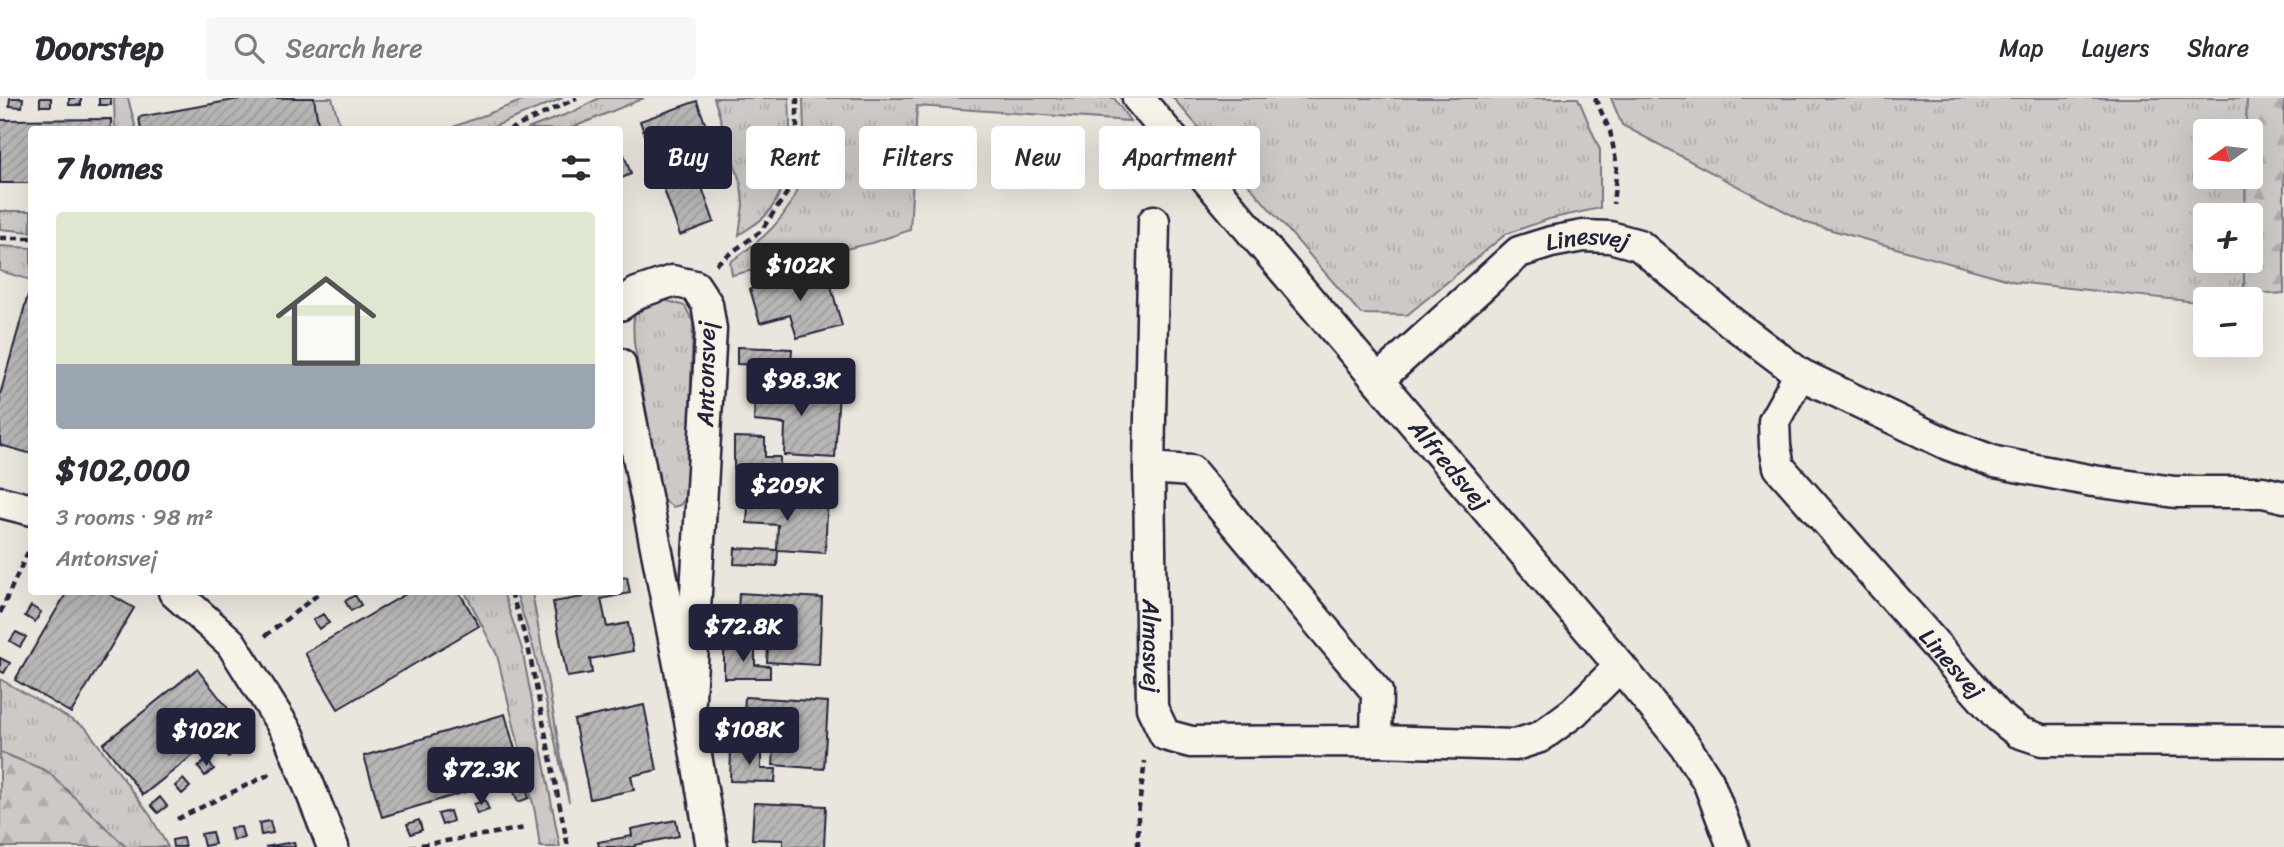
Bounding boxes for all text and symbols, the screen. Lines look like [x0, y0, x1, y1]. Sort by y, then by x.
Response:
search box [206, 17, 696, 80]
text: Doorstep [35, 19, 164, 77]
text: Search here [286, 25, 423, 71]
text: Map [1999, 27, 2044, 69]
text: Layers [2082, 27, 2149, 69]
text: Share [2187, 27, 2249, 69]
icon: search [230, 29, 268, 67]
north arrow [2193, 119, 2263, 189]
map controls [2193, 119, 2263, 357]
chip: Buy [644, 126, 732, 189]
chip: Rent [746, 126, 845, 189]
chip: Filters [859, 126, 977, 189]
chip: New [991, 126, 1085, 189]
chip: Apartment [1099, 126, 1260, 189]
text: 7 homes [56, 141, 163, 195]
icon: filters [557, 149, 595, 187]
button: + [2193, 203, 2263, 273]
street label: Linesvej [1542, 214, 1635, 264]
pin: $102K [751, 244, 849, 303]
text: $102K [766, 245, 834, 286]
icon: home [263, 258, 389, 384]
button: − [2193, 287, 2263, 357]
street label: Antonsvej [684, 320, 728, 428]
pin: $98.3K [744, 358, 858, 418]
text: $98.3K [762, 360, 840, 401]
street label: Alfredsvej [1397, 408, 1501, 521]
text: $102,000 [56, 443, 190, 497]
pin: $209K [738, 464, 836, 523]
text: $209K [751, 465, 823, 506]
text: 3 rooms · 98 m² [56, 497, 213, 538]
text: Antonsvej [56, 538, 158, 579]
street label: Almasvej [1130, 598, 1173, 694]
pin: $72.8K [686, 604, 800, 664]
text: $72.8K [705, 606, 781, 647]
street label: Linesvej [1908, 618, 1996, 709]
pin: $102K [157, 708, 255, 768]
pin: $108K [700, 708, 798, 767]
text: $108K [715, 709, 783, 750]
text: $102K [172, 710, 240, 751]
pin: $72.3K [424, 748, 538, 807]
text: $72.3K [443, 749, 519, 790]

